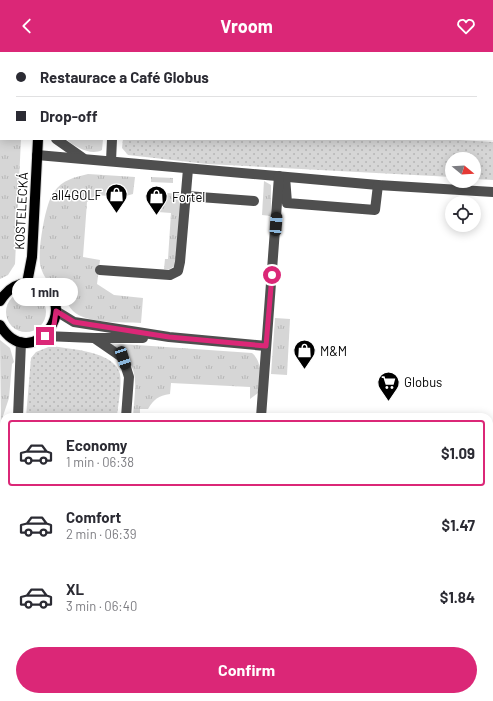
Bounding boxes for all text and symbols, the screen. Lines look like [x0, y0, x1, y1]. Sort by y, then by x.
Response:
icon: back [16, 15, 38, 37]
text: Vroom [220, 15, 273, 37]
icon: heart [455, 15, 477, 37]
text: Restaurace a Café Globus [40, 68, 209, 86]
text: Drop-off [40, 107, 98, 125]
north arrow [445, 152, 481, 188]
map controls [445, 152, 481, 232]
street label: KOSTELECKÁ [11, 172, 31, 250]
shop icon: all4GOLF [104, 182, 130, 215]
shop icon: Fortel [144, 184, 170, 217]
place label: all4GOLF [51, 187, 103, 203]
place label: Fortel [172, 189, 205, 205]
button: locate [445, 196, 481, 232]
car [269, 212, 283, 236]
route start [263, 266, 281, 284]
callout: 1 min [12, 278, 78, 306]
text: 1 min [31, 284, 59, 300]
route end [36, 327, 54, 345]
shop icon: M&M [291, 338, 317, 371]
place label: M&M [320, 343, 347, 359]
car [114, 345, 132, 371]
supermarket icon: Globus [376, 369, 402, 402]
place label: Globus [404, 374, 442, 390]
icon: car [18, 435, 54, 471]
text: Economy [66, 436, 127, 454]
text: $1.09 [441, 444, 475, 462]
text: 1 min · 06:38 [66, 454, 134, 470]
icon: car [18, 507, 54, 543]
text: Comfort [66, 508, 121, 526]
text: $1.47 [442, 516, 475, 534]
text: 2 min · 06:39 [66, 526, 137, 542]
icon: car [18, 579, 54, 615]
text: XL [66, 580, 84, 598]
text: $1.84 [440, 588, 475, 606]
text: 3 min · 06:40 [66, 598, 137, 614]
button: Confirm [16, 647, 477, 693]

